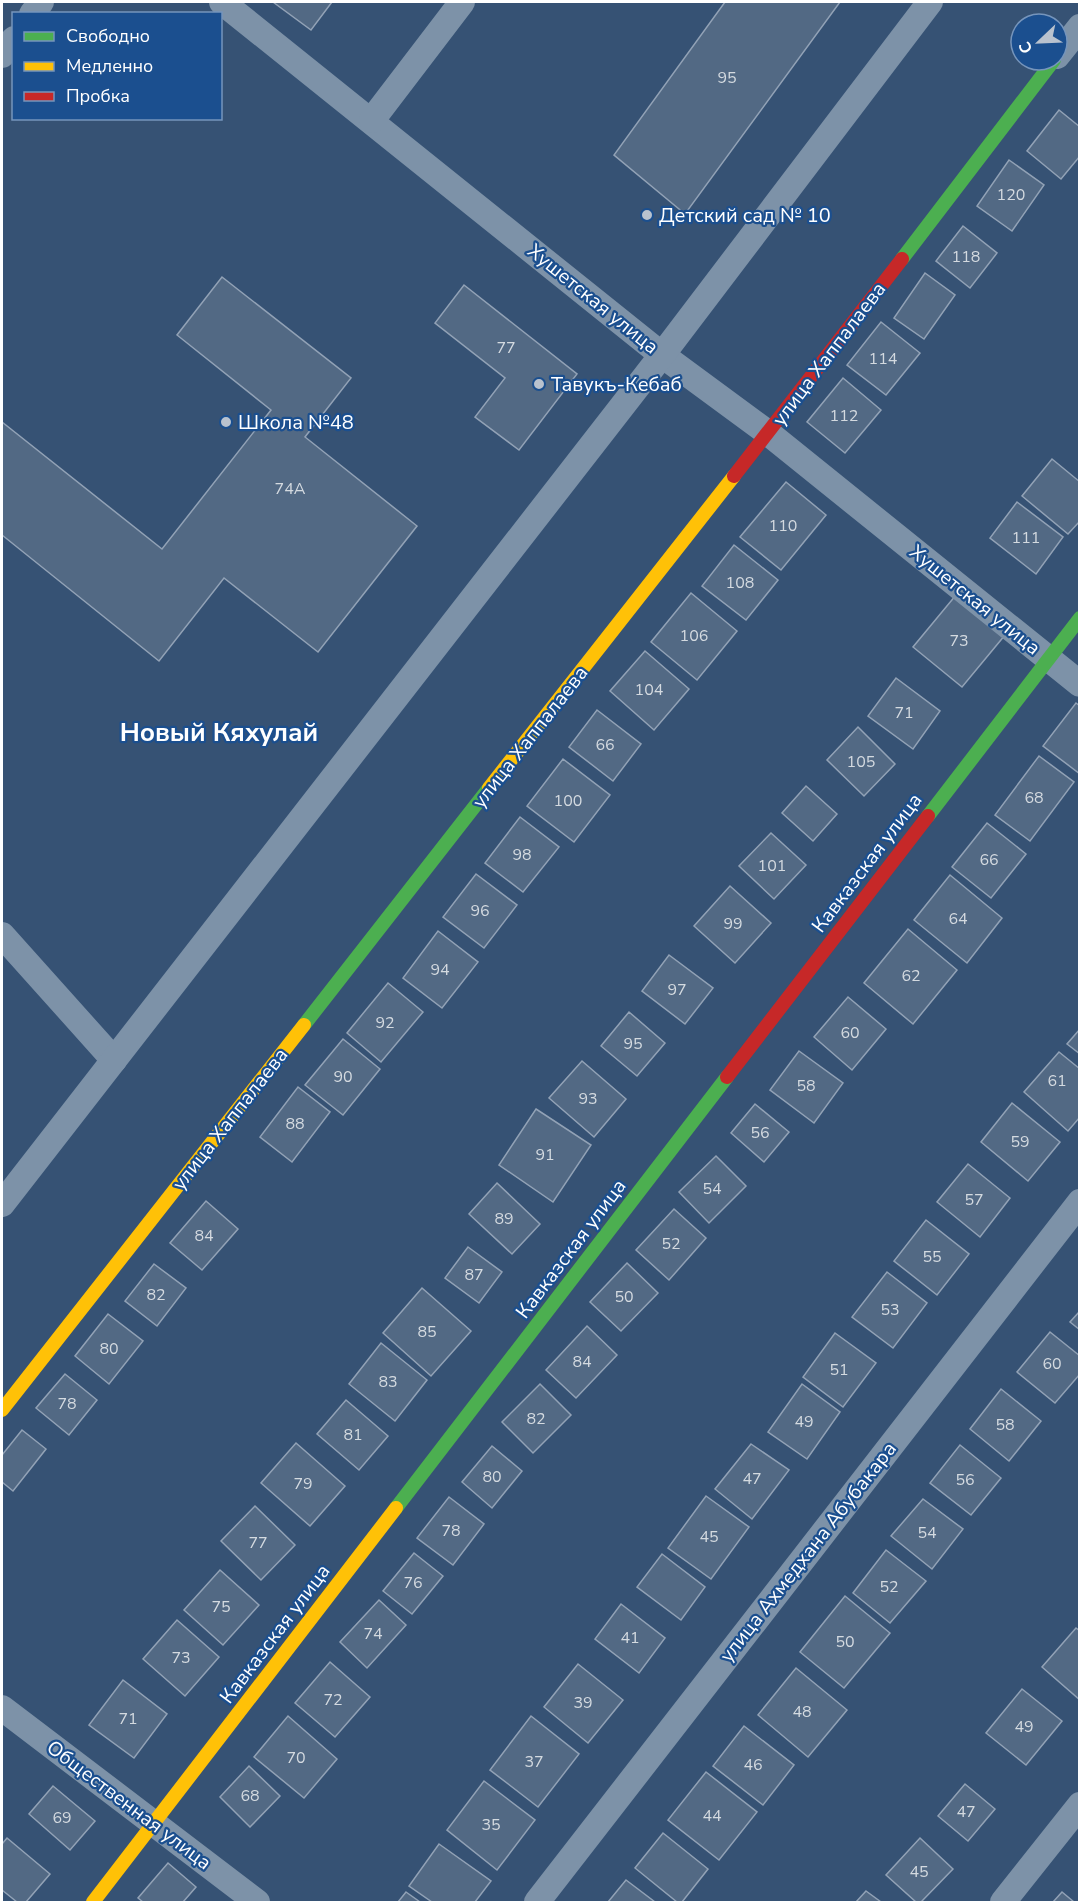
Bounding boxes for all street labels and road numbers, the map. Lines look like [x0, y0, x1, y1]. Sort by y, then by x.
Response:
street label: Хушетская улица [522, 238, 664, 360]
street label: улица Хаппалаева [766, 277, 892, 431]
street label: Хушетская улица [904, 539, 1046, 661]
street label: улица Хаппалаева [466, 660, 594, 814]
street label: Кавказская улица [806, 788, 928, 938]
street label: улица Хаппалаева [166, 1042, 294, 1196]
street label: Кавказская улица [510, 1174, 632, 1324]
street label: улица Ахмедхана Абубакара [713, 1436, 903, 1668]
street label: Кавказская улица [214, 1559, 336, 1709]
street label: Общественная улица [41, 1734, 217, 1876]

